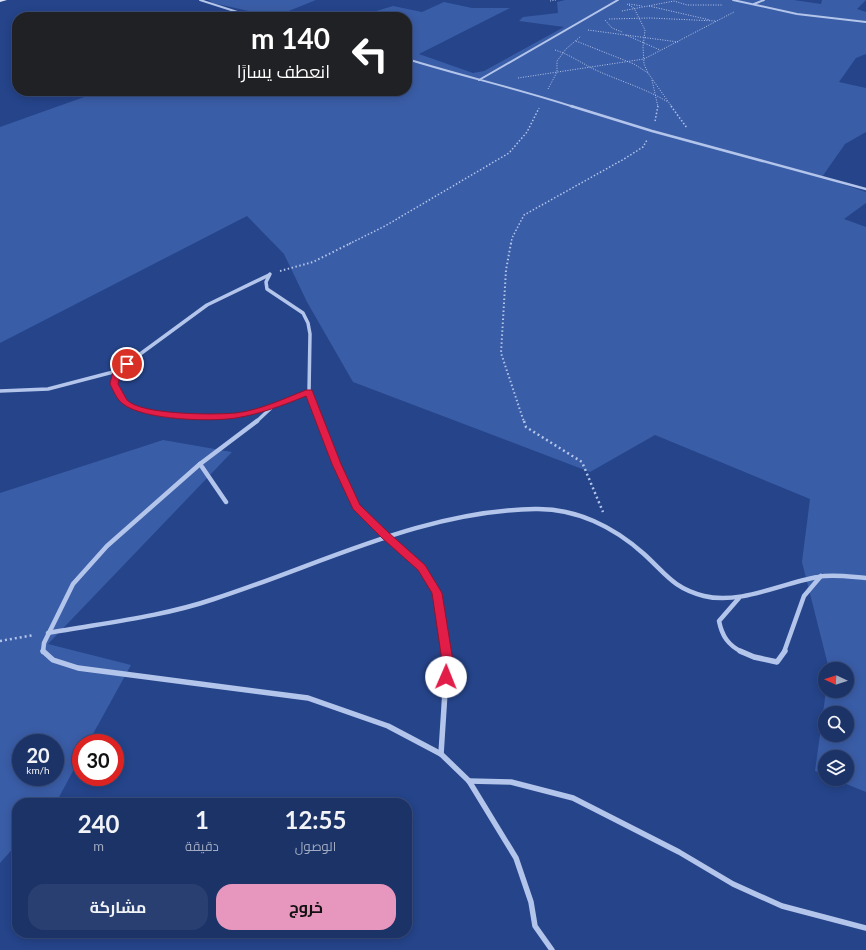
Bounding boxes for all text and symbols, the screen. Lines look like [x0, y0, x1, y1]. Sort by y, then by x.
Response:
text: 140 m [251, 21, 330, 55]
icon: left [344, 28, 396, 80]
text: انعطف يسارًا [237, 60, 330, 82]
pin [110, 347, 144, 381]
icon: arrive [116, 353, 138, 375]
position arrow [425, 656, 467, 698]
north arrow [818, 662, 854, 698]
map controls [818, 662, 854, 786]
button: search [818, 706, 854, 742]
speed limit sign: 30 [72, 734, 124, 786]
text: 20 [26, 743, 50, 767]
button: layers [818, 750, 854, 786]
text: km/h [26, 764, 50, 776]
text: 1 [195, 805, 209, 834]
text: 12:55 [285, 805, 346, 834]
text: 240 [78, 809, 119, 838]
text: m [93, 838, 104, 854]
text: دقيقة [185, 838, 219, 854]
text: الوصول [295, 838, 336, 854]
button: مشاركة [28, 884, 208, 930]
button: خروج [216, 884, 396, 930]

